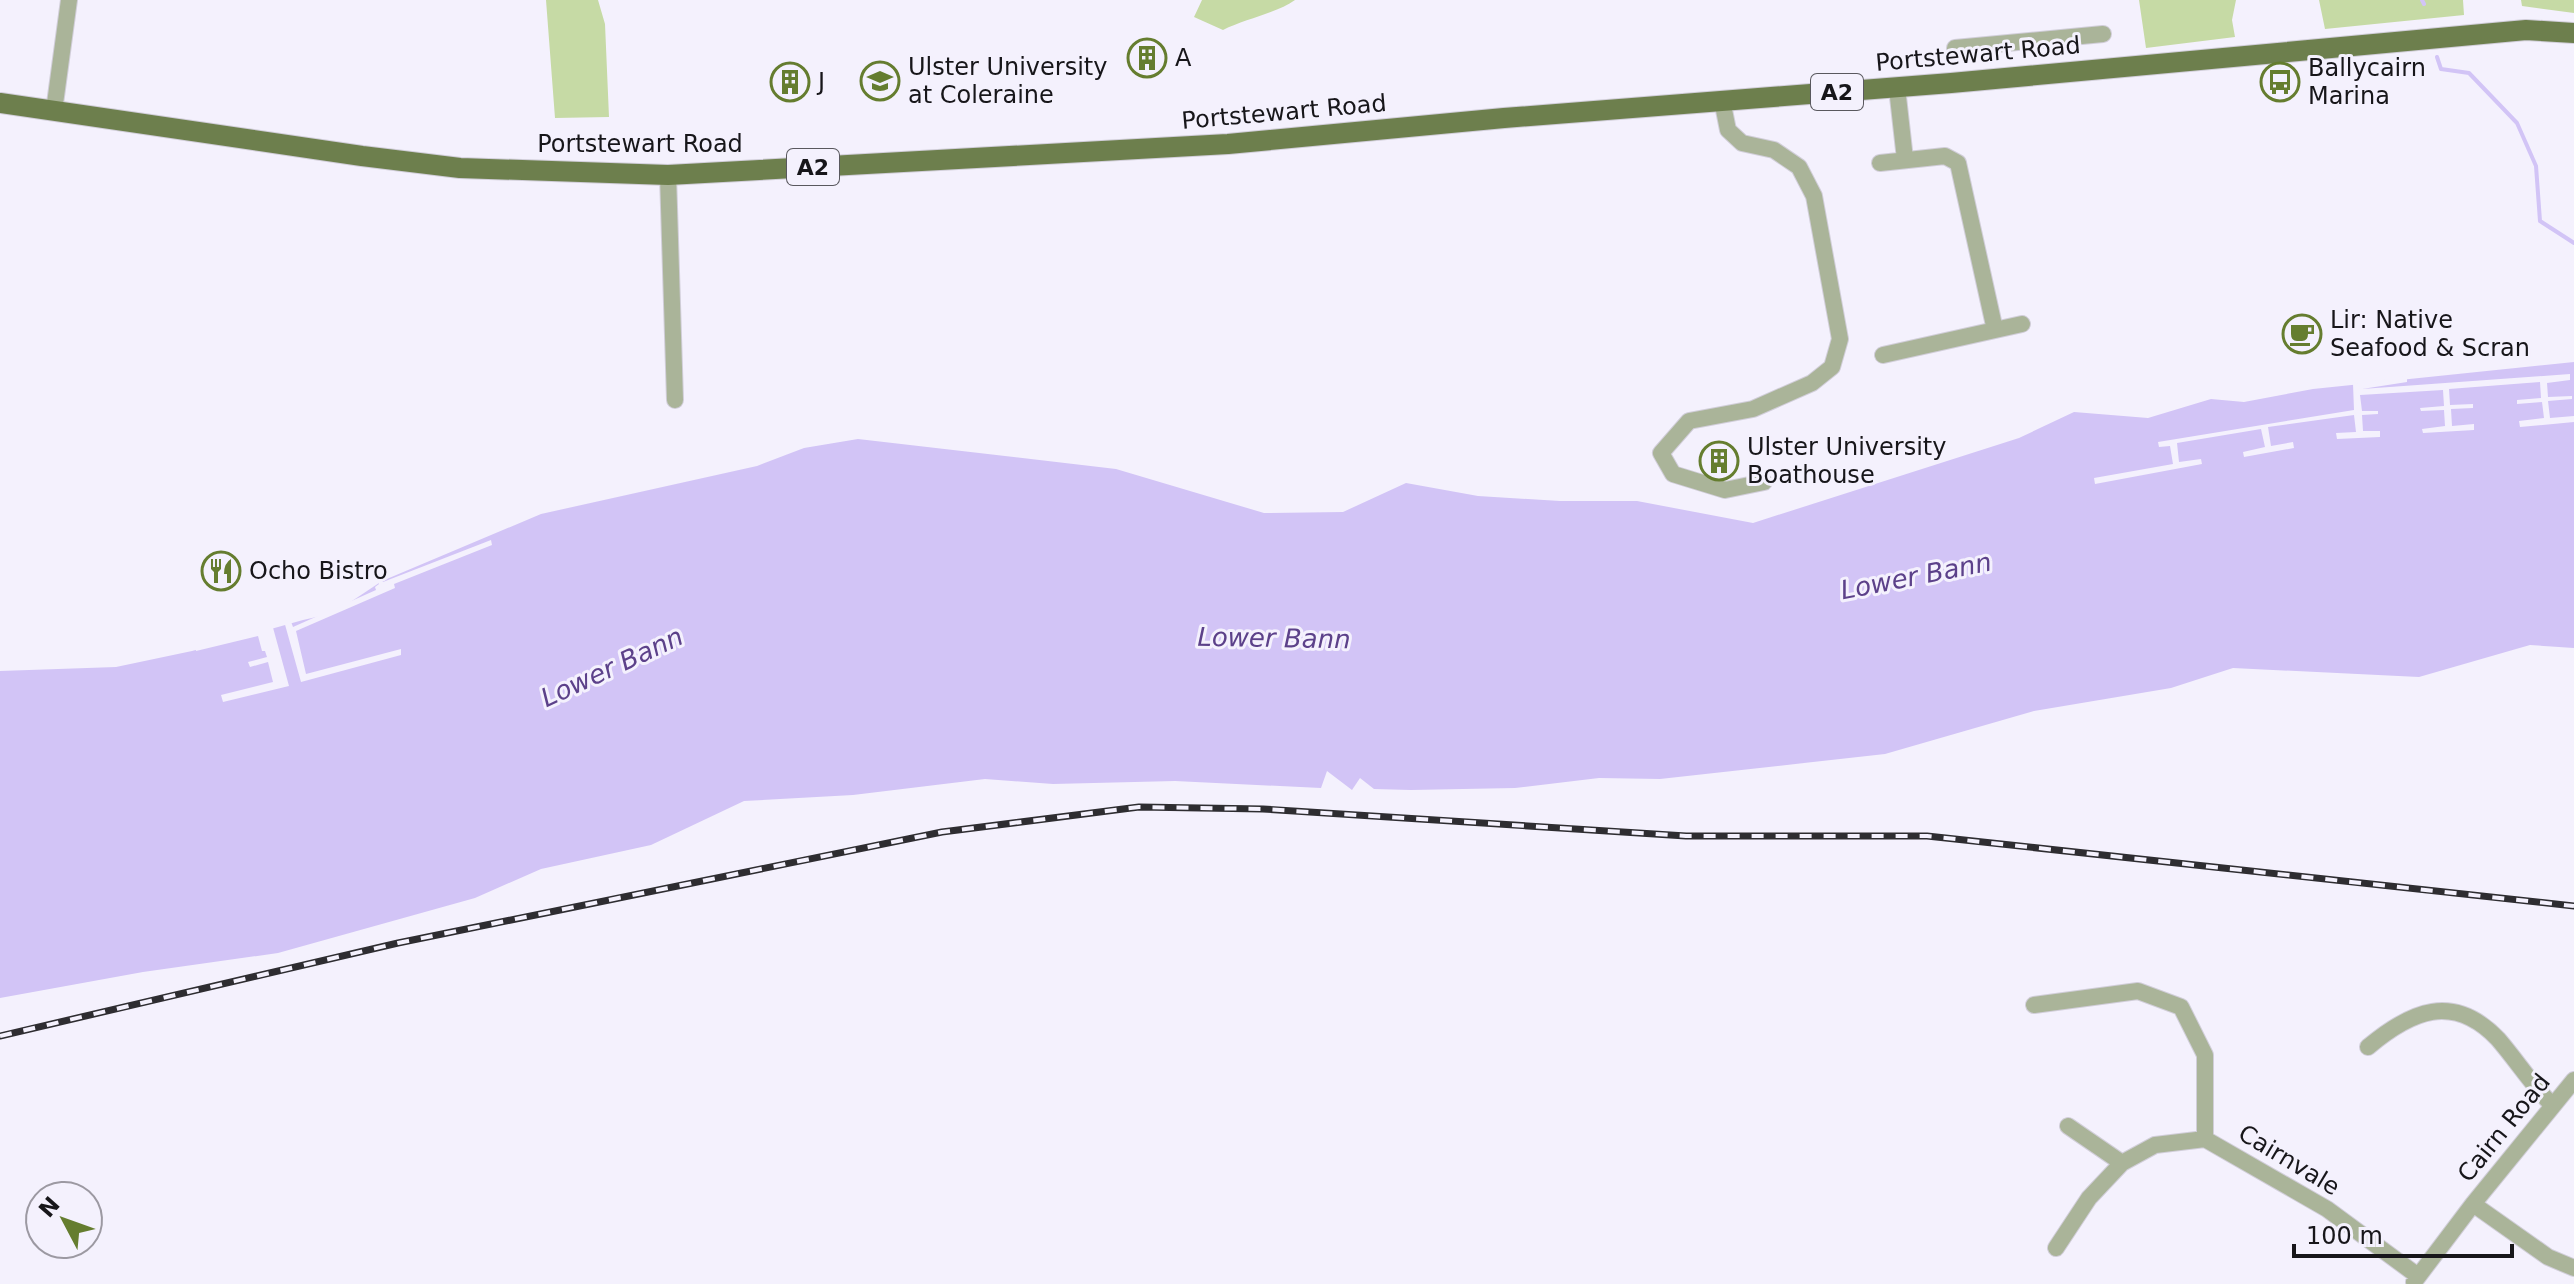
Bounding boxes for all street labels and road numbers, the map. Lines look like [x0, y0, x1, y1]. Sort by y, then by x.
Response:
street label: Portstewart Road [1874, 31, 2082, 77]
road number: A2 [1811, 74, 1863, 110]
street label: Portstewart Road [1180, 89, 1388, 135]
street label: Portstewart Road [537, 130, 743, 158]
road number: A2 [787, 149, 839, 185]
street label: Cairn Road [2452, 1068, 2556, 1188]
street label: Cairnvale [2233, 1119, 2345, 1201]

